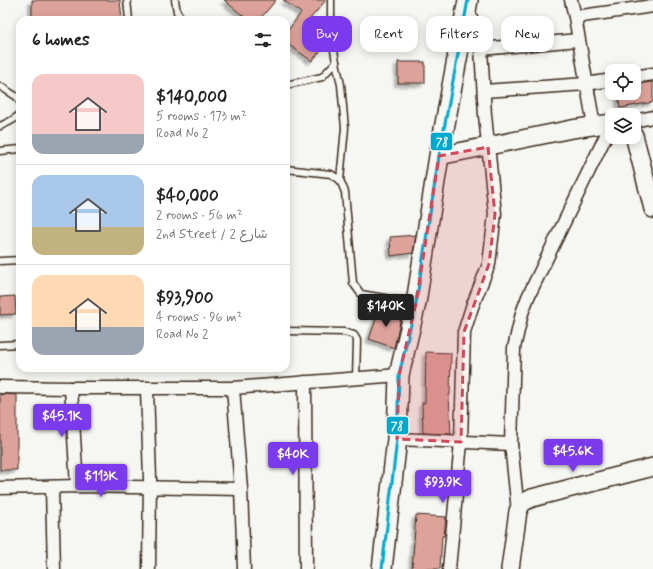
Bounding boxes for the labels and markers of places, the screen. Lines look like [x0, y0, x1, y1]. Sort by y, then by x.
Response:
pin: $140K [358, 294, 414, 328]
pin: $45.1K [29, 404, 95, 438]
pin: $45.6K [540, 439, 606, 473]
pin: $40K [269, 442, 317, 476]
pin: $113K [73, 464, 129, 498]
pin: $93.9K [410, 470, 476, 504]

